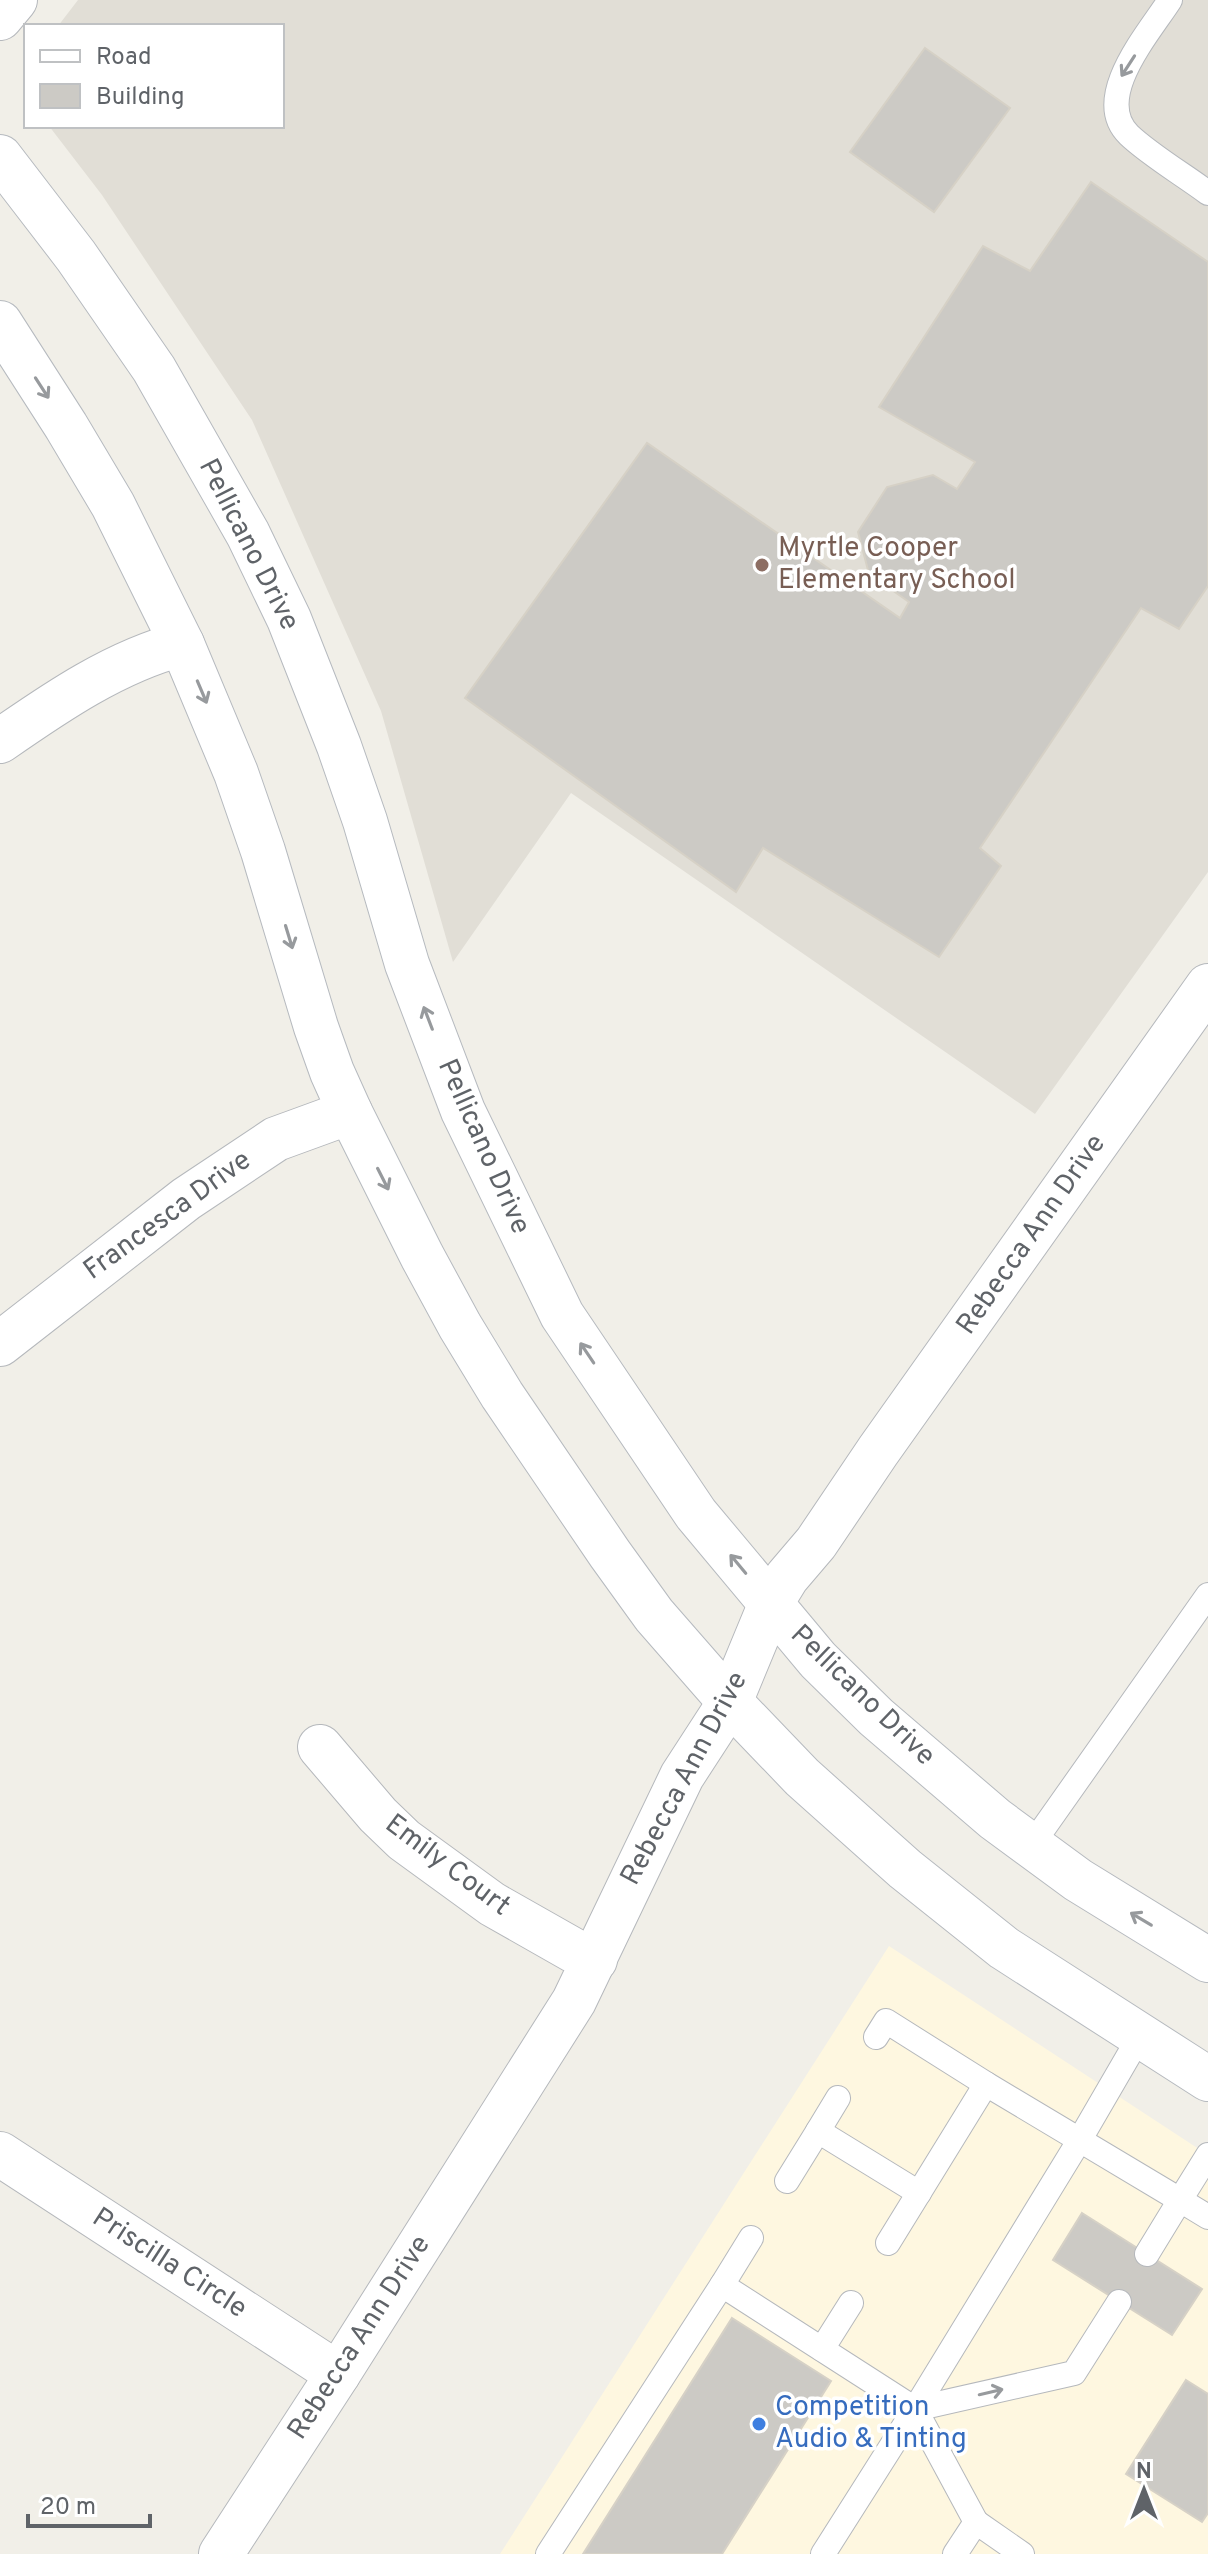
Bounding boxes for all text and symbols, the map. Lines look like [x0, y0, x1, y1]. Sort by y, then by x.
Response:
legend [24, 24, 284, 128]
text: Road [96, 43, 152, 73]
one-way arrow [1120, 54, 1136, 77]
text: Building [96, 83, 185, 113]
one-way arrow [35, 376, 51, 399]
street label: Pellicano Drive [189, 453, 307, 637]
place label: Myrtle Cooper Elementary School [778, 531, 1016, 599]
marker: Myrtle Cooper Elementary School [753, 556, 771, 574]
one-way arrow [196, 679, 211, 704]
one-way arrow [282, 924, 297, 950]
one-way arrow [419, 1006, 434, 1031]
street label: Pellicano Drive [428, 1054, 538, 1240]
street label: Rebecca Ann Drive [949, 1128, 1115, 1342]
street label: Francesca Drive [77, 1143, 259, 1289]
one-way arrow [376, 1166, 391, 1190]
one-way arrow [579, 1343, 595, 1365]
one-way arrow [729, 1555, 747, 1575]
street label: Pellicano Drive [782, 1618, 942, 1774]
street label: Rebecca Ann Drive [614, 1666, 756, 1892]
street label: Emily Court [377, 1807, 517, 1925]
one-way arrow [1130, 1911, 1153, 1927]
street label: Priscilla Circle [85, 2201, 253, 2327]
street label: Rebecca Ann Drive [280, 2229, 440, 2447]
one-way arrow [978, 2383, 1003, 2398]
place label: Competition Audio & Tinting [775, 2390, 967, 2458]
marker: Competition Audio & Tinting [750, 2415, 768, 2433]
north arrow [1104, 2450, 1184, 2530]
text: N [1136, 2459, 1152, 2486]
scale bar [28, 2478, 150, 2528]
text: 20 m [40, 2493, 96, 2523]

